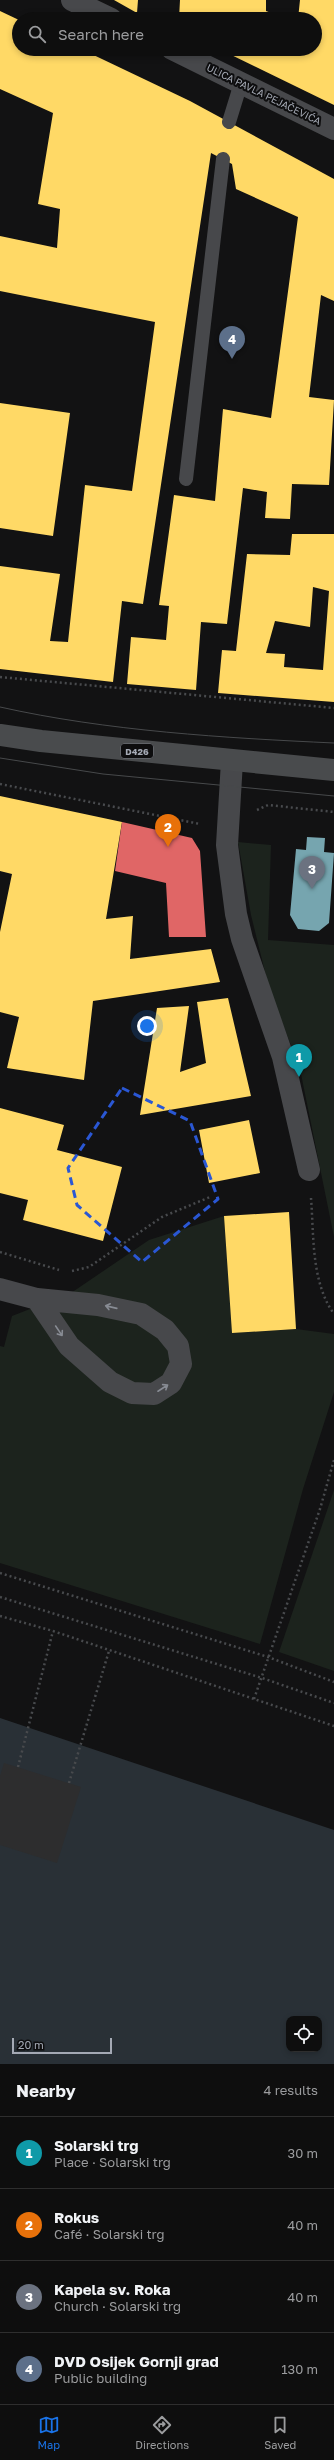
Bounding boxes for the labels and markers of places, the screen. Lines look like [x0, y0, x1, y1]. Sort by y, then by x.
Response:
pin: 4 [219, 326, 245, 359]
pin: 2 [155, 814, 181, 847]
pin: 3 [299, 856, 325, 889]
pin: 1 [286, 1044, 312, 1077]

